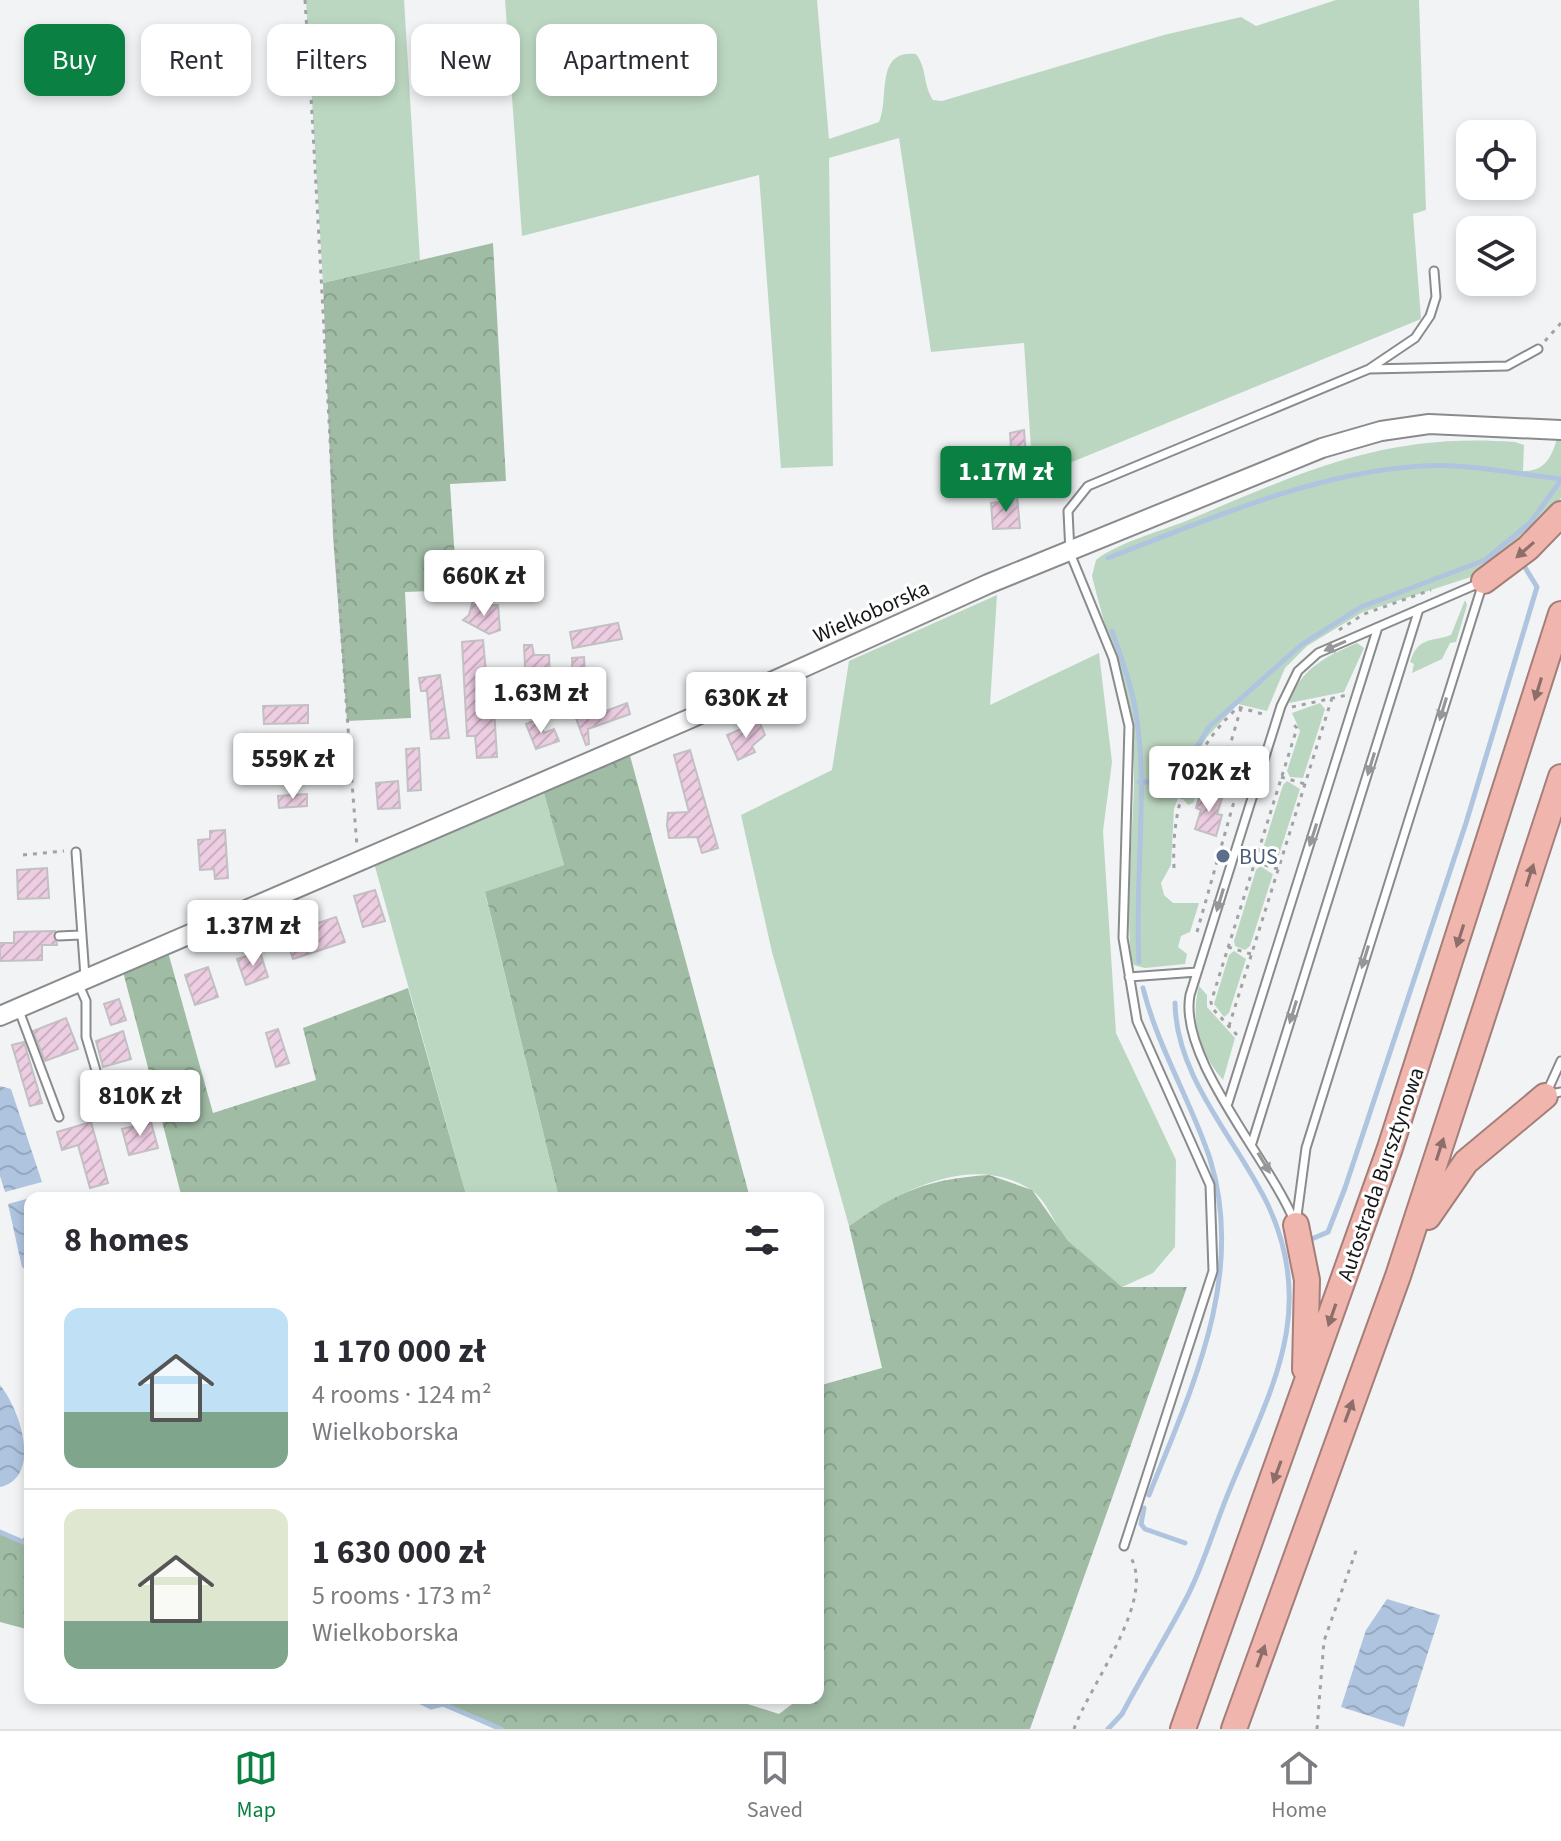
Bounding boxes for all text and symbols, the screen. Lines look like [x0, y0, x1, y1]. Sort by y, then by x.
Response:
chip: Buy [24, 24, 125, 96]
chip: Rent [141, 24, 251, 96]
chip: Filters [267, 24, 395, 96]
chip: New [411, 24, 520, 96]
chip: Apartment [536, 24, 717, 96]
map controls [1456, 120, 1536, 296]
button: locate [1456, 120, 1536, 200]
button: layers [1456, 216, 1536, 296]
pin: 1.17M zł [923, 446, 1089, 514]
text: 1.17M zł [958, 453, 1054, 490]
one-way arrow [1515, 541, 1534, 559]
pin: 660K zł [410, 550, 558, 618]
text: 660K zł [442, 557, 526, 594]
street label: Wielkoborska [808, 572, 935, 652]
one-way arrow [1323, 639, 1347, 652]
pin: 1.63M zł [458, 667, 624, 735]
pin: 630K zł [672, 672, 820, 740]
text: 1.63M zł [493, 674, 589, 711]
one-way arrow [1531, 677, 1544, 701]
text: 630K zł [704, 679, 788, 716]
one-way arrow [1436, 697, 1449, 721]
pin: 559K zł [219, 733, 367, 801]
text: 559K zł [251, 740, 335, 777]
pin: 702K zł [1135, 746, 1283, 814]
one-way arrow [1364, 752, 1377, 776]
text: 702K zł [1167, 753, 1251, 790]
one-way arrow [1306, 823, 1318, 847]
place label: BUS [1239, 841, 1278, 873]
marker: BUS [1214, 847, 1232, 865]
one-way arrow [1524, 863, 1537, 887]
one-way arrow [1213, 888, 1226, 912]
pin: 1.37M zł [170, 900, 336, 968]
text: 1.37M zł [205, 907, 301, 944]
one-way arrow [1453, 925, 1465, 949]
one-way arrow [1358, 945, 1371, 969]
one-way arrow [1286, 1000, 1299, 1024]
street label: Autostrada Bursztynowa [1329, 1063, 1433, 1286]
pin: 810K zł [66, 1070, 214, 1138]
text: 810K zł [98, 1077, 182, 1114]
one-way arrow [1434, 1136, 1446, 1160]
one-way arrow [1256, 1152, 1270, 1174]
text: 8 homes [64, 1216, 189, 1265]
icon: filters [740, 1218, 784, 1262]
one-way arrow [1325, 1304, 1337, 1328]
text: 1 170 000 zł [312, 1327, 486, 1376]
icon: home [128, 1340, 224, 1436]
text: 4 rooms · 124 m² [312, 1376, 491, 1413]
one-way arrow [1343, 1399, 1356, 1423]
text: Wielkoborska [312, 1413, 459, 1450]
one-way arrow [1270, 1460, 1282, 1484]
text: 1 630 000 zł [312, 1528, 486, 1577]
icon: home [128, 1541, 224, 1637]
text: 5 rooms · 173 m² [312, 1577, 491, 1614]
text: Wielkoborska [312, 1614, 459, 1651]
one-way arrow [1256, 1644, 1268, 1668]
tab: Map [234, 1746, 278, 1826]
tab: Saved [747, 1746, 803, 1826]
tab: Home [1271, 1746, 1327, 1826]

